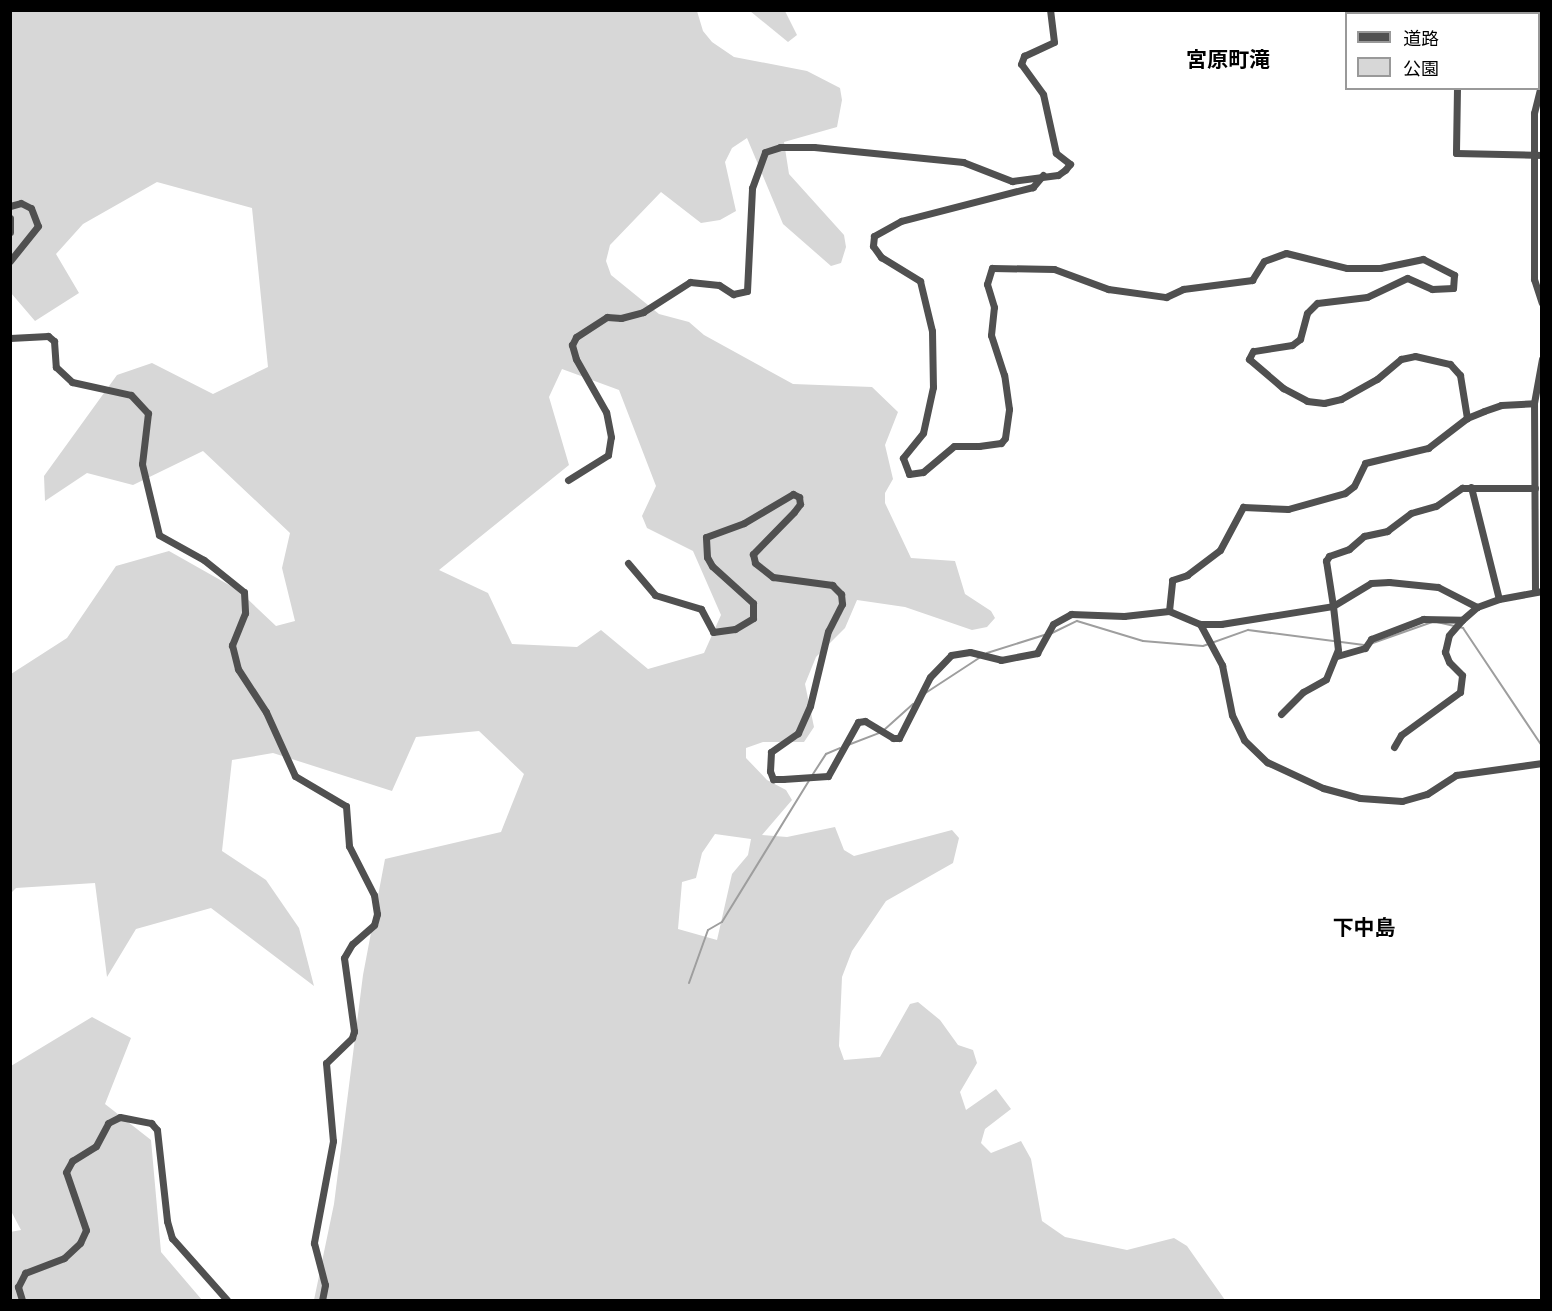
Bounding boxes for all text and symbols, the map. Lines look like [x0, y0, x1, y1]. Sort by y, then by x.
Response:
legend [1345, 12, 1540, 90]
text: 道路 [1403, 29, 1439, 50]
district label: 宮原町滝 [1186, 48, 1270, 74]
text: 公園 [1403, 59, 1439, 80]
district label: 下中島 [1333, 916, 1395, 942]

